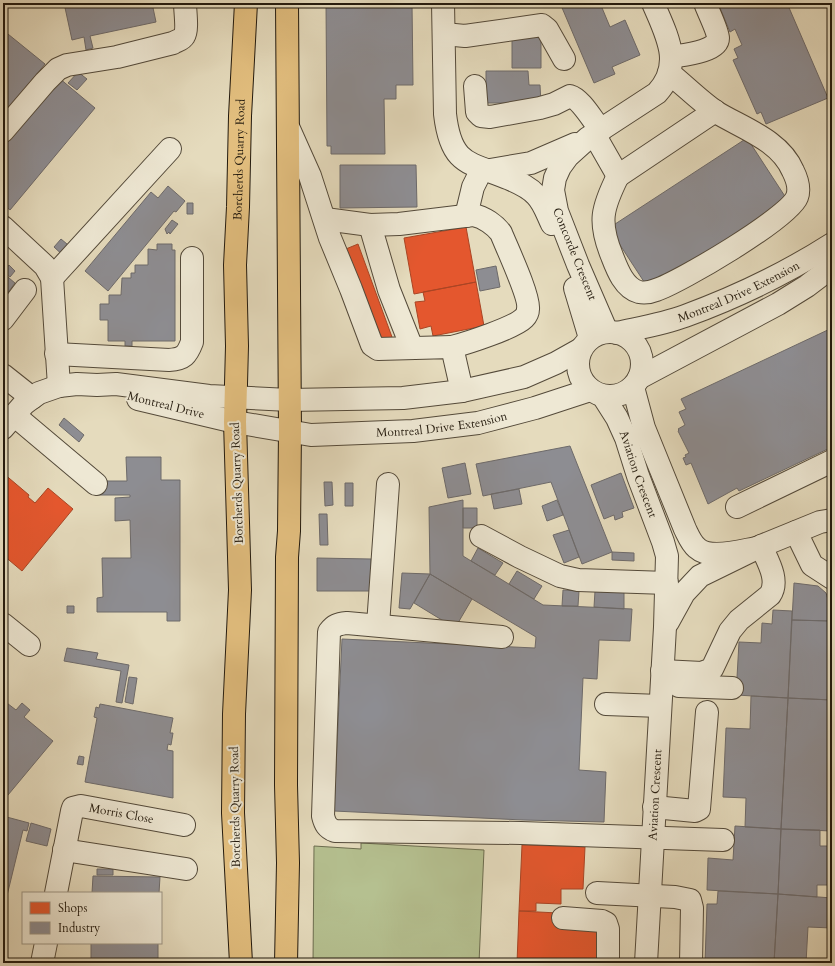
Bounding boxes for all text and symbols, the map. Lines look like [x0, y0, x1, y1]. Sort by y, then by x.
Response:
street label: Borcherds Quarry Road [229, 98, 249, 221]
street label: Concorde Crescent [549, 205, 601, 303]
street label: Montreal Drive Extension [676, 257, 803, 326]
street label: Montreal Drive [126, 388, 206, 422]
street label: Montreal Drive Extension [376, 408, 509, 440]
street label: Borcherds Quarry Road [227, 421, 247, 544]
street label: Aviation Crescent [616, 428, 661, 520]
street label: Borcherds Quarry Road [226, 746, 244, 868]
street label: Aviation Crescent [645, 749, 665, 841]
street label: Morris Close [88, 800, 155, 827]
legend [22, 892, 162, 944]
text: Shops [58, 900, 87, 916]
text: Industry [58, 920, 101, 936]

